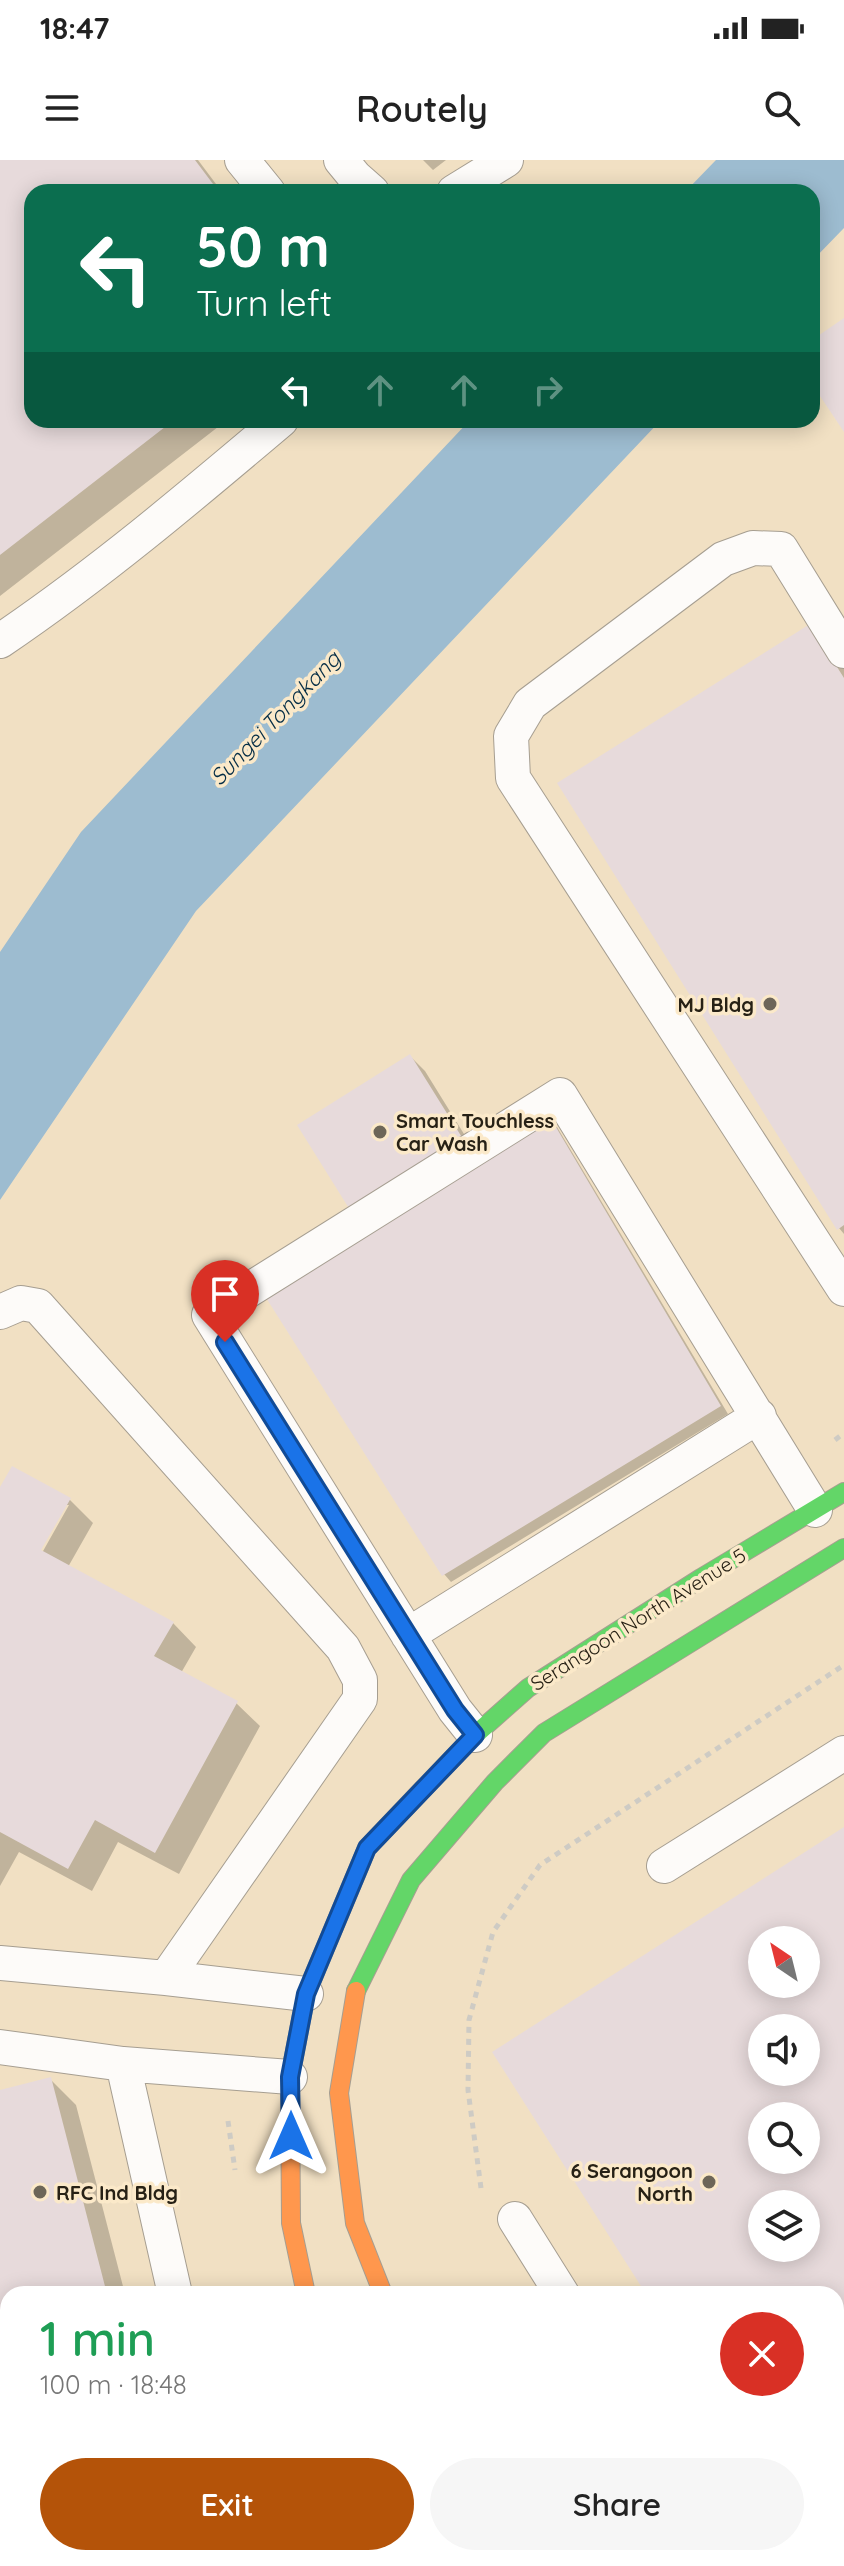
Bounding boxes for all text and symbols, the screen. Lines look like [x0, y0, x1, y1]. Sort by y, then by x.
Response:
text: 18:47 [40, 9, 110, 47]
icon: menu [40, 86, 84, 130]
text: Routely [356, 86, 488, 131]
icon: search [760, 86, 804, 130]
text: 50 m [196, 211, 330, 281]
icon: left [64, 216, 168, 320]
text: Turn left [196, 280, 332, 325]
icon: left [274, 368, 318, 412]
icon: ahead [358, 368, 402, 412]
icon: ahead [442, 368, 486, 412]
icon: right [526, 368, 570, 412]
water label: Sungei Tongkang [204, 644, 347, 791]
place label: MJ Bldg [677, 992, 754, 1017]
marker: MJ Bldg [761, 995, 779, 1013]
place label: Smart Touchless Car Wash [396, 1108, 554, 1156]
marker: Smart Touchless Car Wash [371, 1123, 389, 1141]
pin [191, 1260, 259, 1342]
icon: arrive [203, 1272, 247, 1316]
street label: Serangoon North Avenue 5 [526, 1542, 750, 1696]
north arrow [748, 1926, 820, 1998]
map controls [748, 1926, 820, 2262]
button: sound [748, 2014, 820, 2086]
position arrow [249, 2094, 333, 2178]
button: search [748, 2102, 820, 2174]
place label: 6 Serangoon North [570, 2158, 693, 2206]
marker: 6 Serangoon North [700, 2173, 718, 2191]
place label: RFC Ind Bldg [56, 2180, 178, 2205]
marker: RFC Ind Bldg [31, 2183, 49, 2201]
button: layers [748, 2190, 820, 2262]
text: 1 min [40, 2308, 155, 2368]
button: close [720, 2312, 804, 2396]
text: 100 m · 18:48 [40, 2368, 187, 2401]
button: Exit [40, 2458, 414, 2550]
button: Share [430, 2458, 804, 2550]

